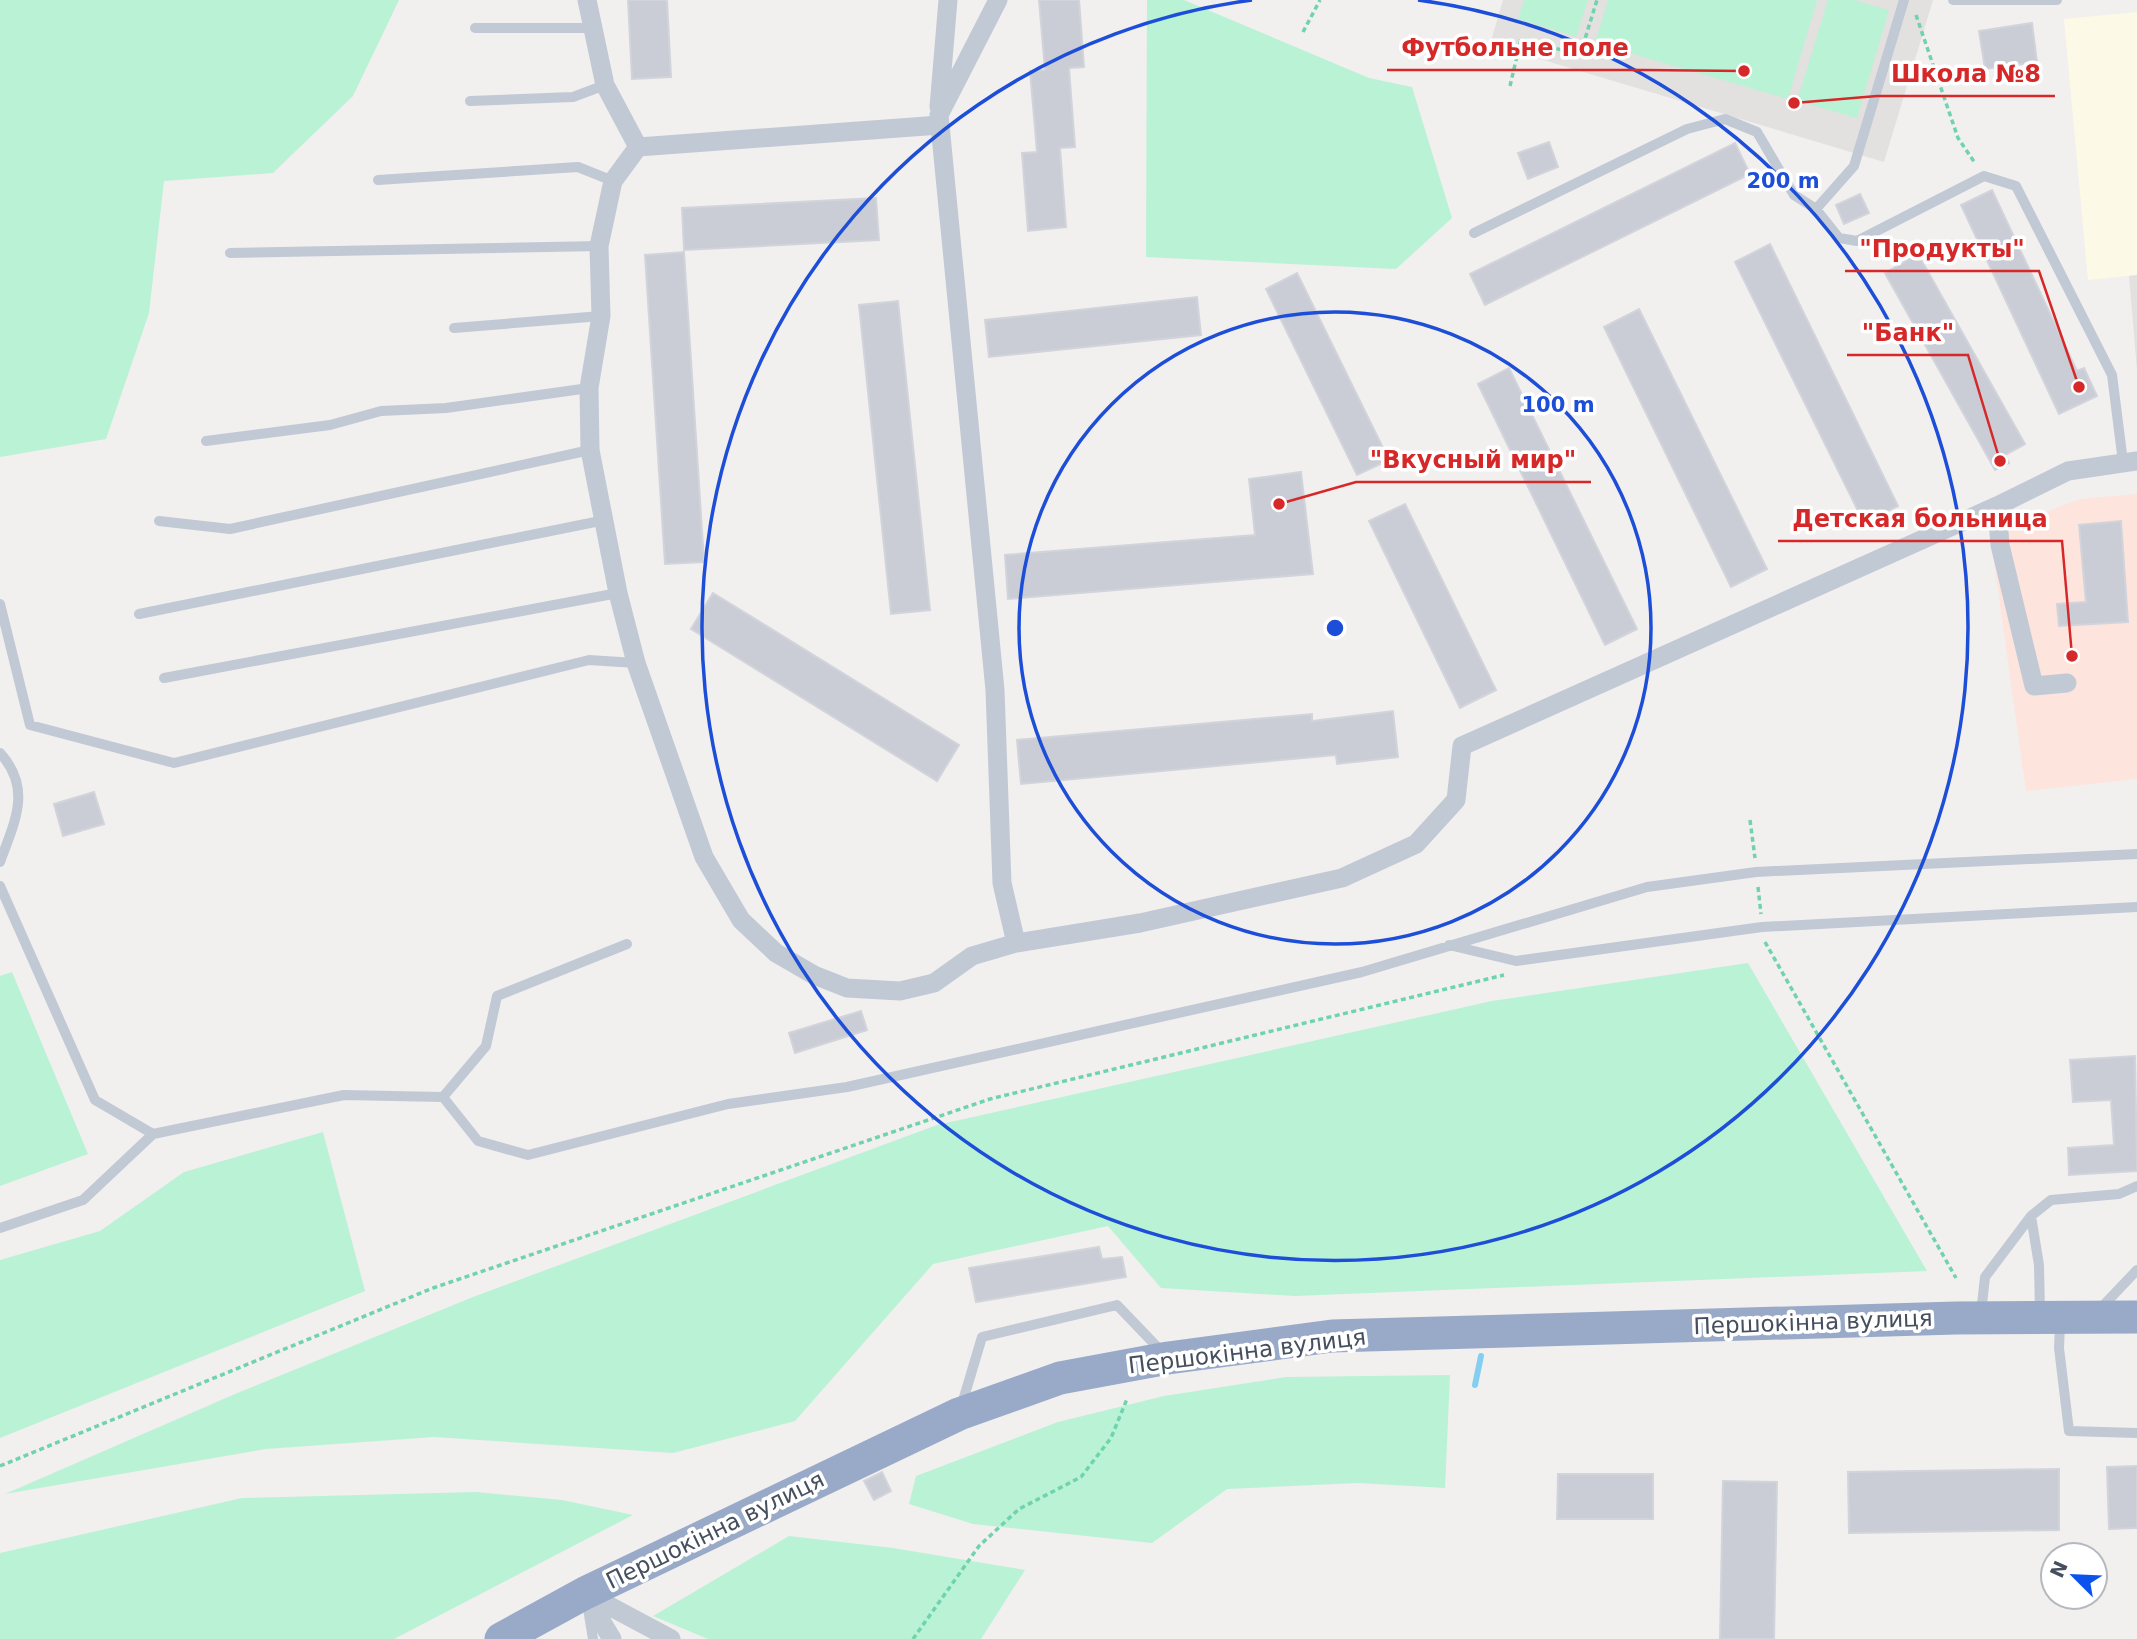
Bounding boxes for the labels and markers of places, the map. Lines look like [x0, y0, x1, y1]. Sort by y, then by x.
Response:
callout: Футбольне поле [1387, 25, 1643, 70]
callout: Школа №8 [1877, 51, 2055, 96]
callout: "Продукты" [1845, 226, 2039, 271]
callout: "Банк" [1847, 310, 1968, 355]
callout: "Вкусный мир" [1356, 437, 1591, 482]
callout: Детская больница [1778, 496, 2062, 541]
centre of rings [1323, 616, 1347, 640]

